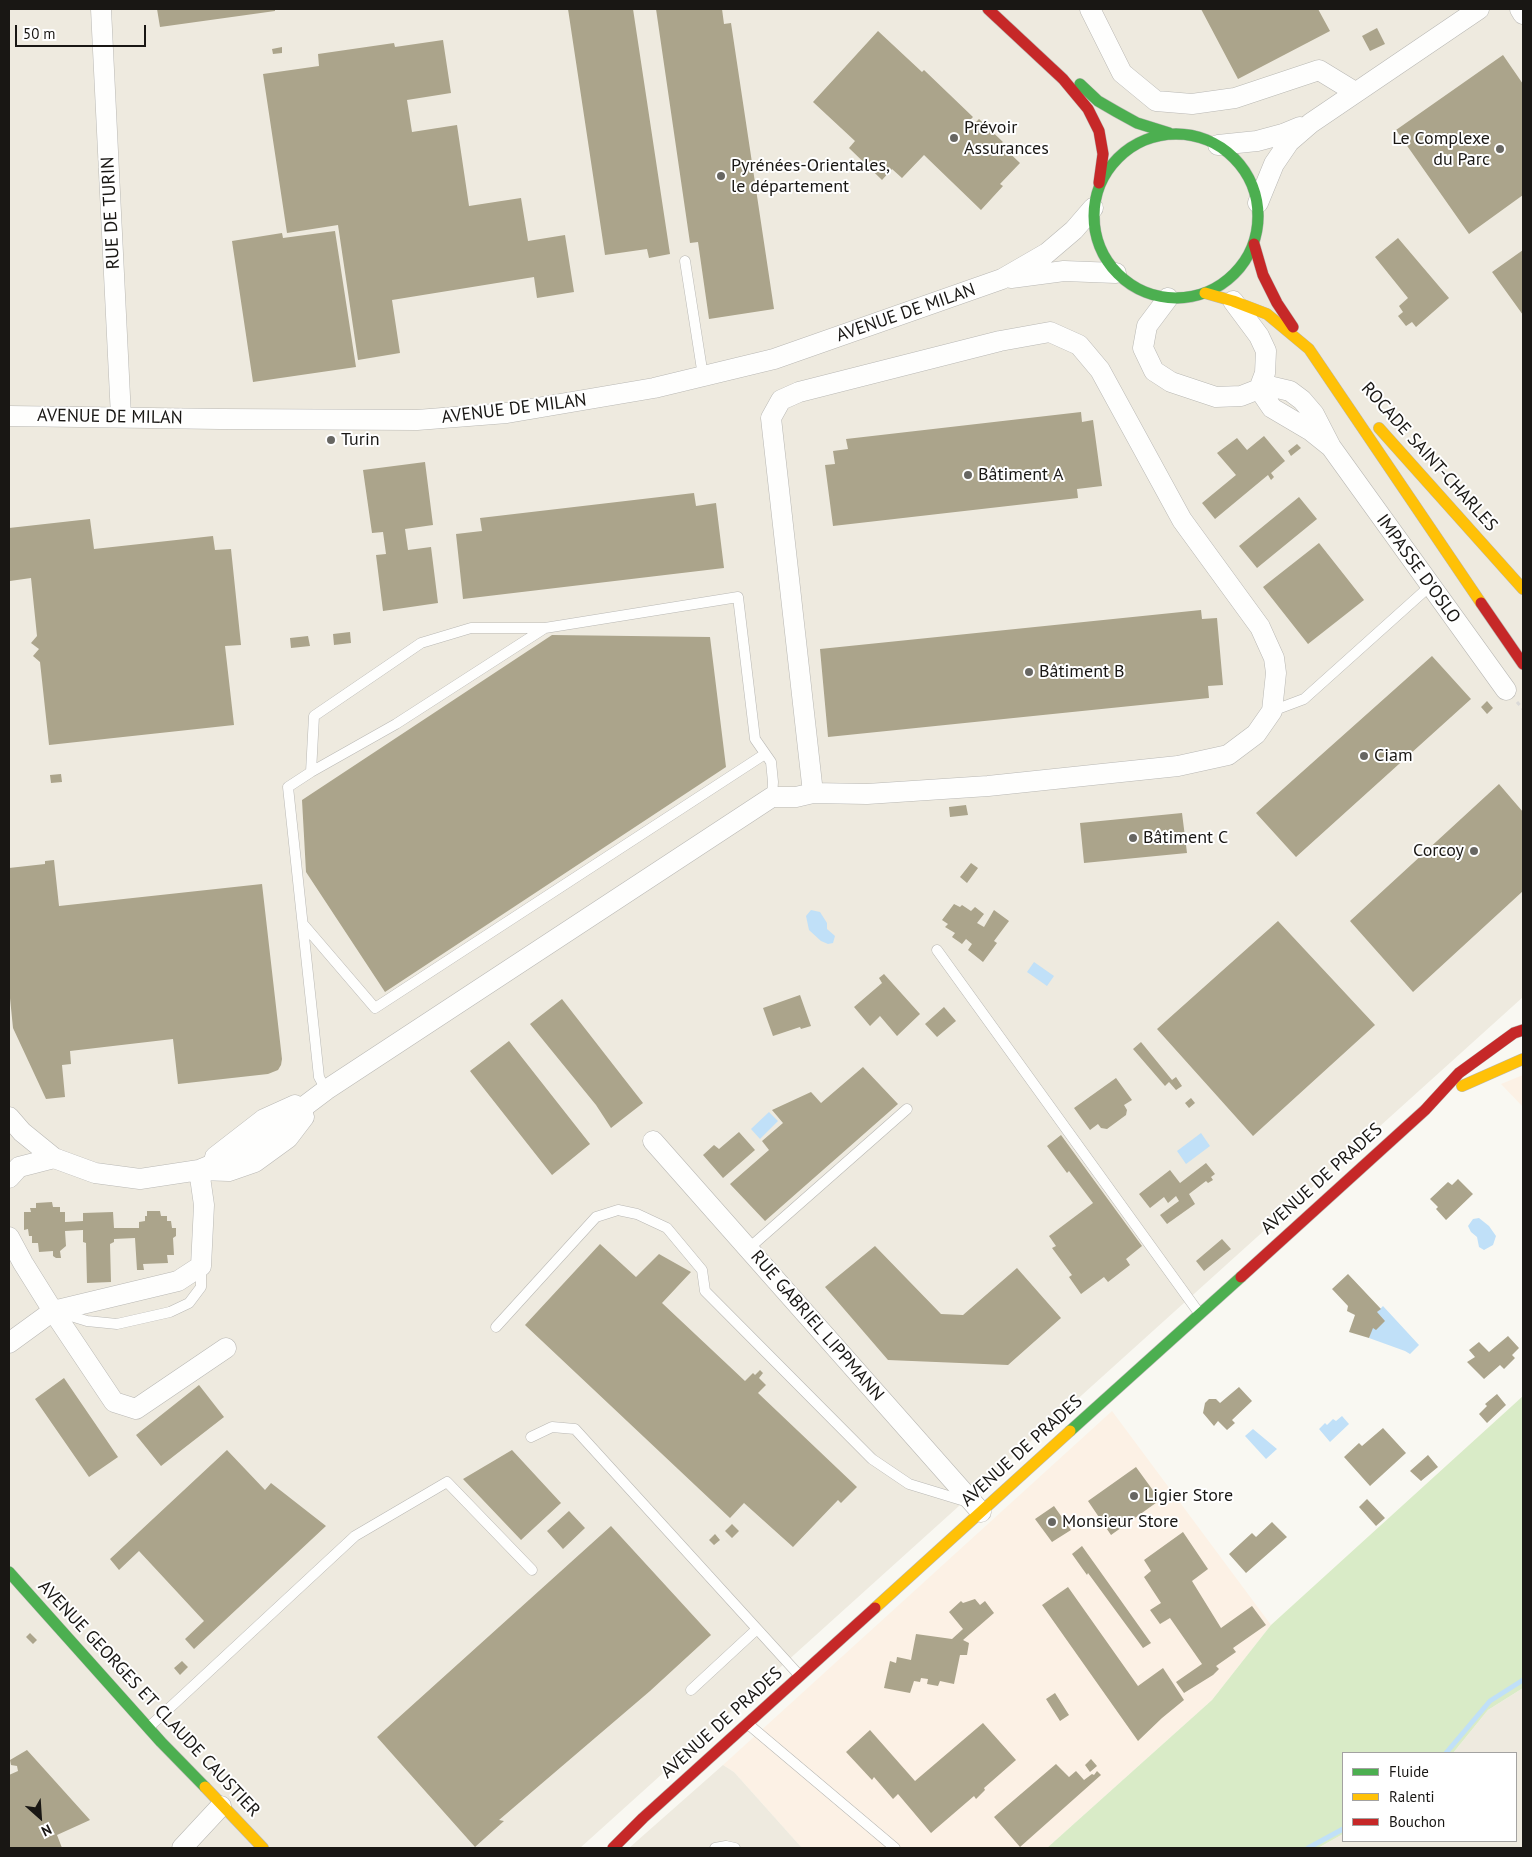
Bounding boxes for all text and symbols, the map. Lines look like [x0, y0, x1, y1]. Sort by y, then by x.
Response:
scale bar [18, 15, 149, 47]
text: 50 m [23, 24, 56, 43]
place label: Prévoir Assurances [964, 117, 1049, 160]
place label: Le Complexe du Parc [1392, 128, 1490, 170]
marker: Prévoir Assurances [948, 132, 960, 144]
marker: Le Complexe du Parc [1494, 143, 1506, 155]
place label: Pyrénées-Orientales, le département [731, 155, 890, 198]
street label: RUE DE TURIN [97, 156, 125, 270]
marker: Pyrénées-Orientales, le département [715, 170, 727, 182]
street label: AVENUE DE MILAN [834, 279, 978, 347]
street label: ROCADE SAINT-CHARLES [1356, 378, 1502, 536]
street label: AVENUE DE MILAN [440, 389, 588, 429]
street label: AVENUE DE MILAN [37, 405, 183, 429]
place label: Turin [341, 429, 380, 451]
marker: Turin [325, 434, 337, 446]
place label: Bâtiment A [978, 464, 1063, 486]
marker: Bâtiment A [962, 469, 974, 481]
street label: IMPASSE D'OSLO [1371, 510, 1465, 628]
place label: Bâtiment B [1039, 661, 1124, 683]
marker: Bâtiment B [1023, 666, 1035, 678]
place label: Ciam [1374, 745, 1413, 767]
marker: Ciam [1358, 750, 1370, 762]
place label: Bâtiment C [1143, 827, 1228, 849]
marker: Bâtiment C [1127, 832, 1139, 844]
place label: Corcoy [1413, 840, 1464, 862]
marker: Corcoy [1468, 845, 1480, 857]
street label: AVENUE DE PRADES [1257, 1119, 1387, 1239]
street label: RUE GABRIEL LIPPMANN [746, 1246, 888, 1406]
street label: AVENUE DE PRADES [957, 1391, 1087, 1511]
place label: Ligier Store [1144, 1485, 1233, 1507]
marker: Ligier Store [1128, 1490, 1140, 1502]
place label: Monsieur Store [1062, 1511, 1178, 1533]
marker: Monsieur Store [1046, 1516, 1058, 1528]
street label: AVENUE GEORGES ET CLAUDE CAUSTIER [33, 1576, 265, 1822]
street label: AVENUE DE PRADES [657, 1663, 787, 1783]
legend [1342, 1752, 1517, 1842]
text: Fluide [1389, 1762, 1429, 1781]
text: Ralenti [1389, 1787, 1435, 1806]
north arrow [15, 1792, 65, 1842]
text: Bouchon [1389, 1812, 1445, 1831]
text: N [39, 1820, 55, 1841]

